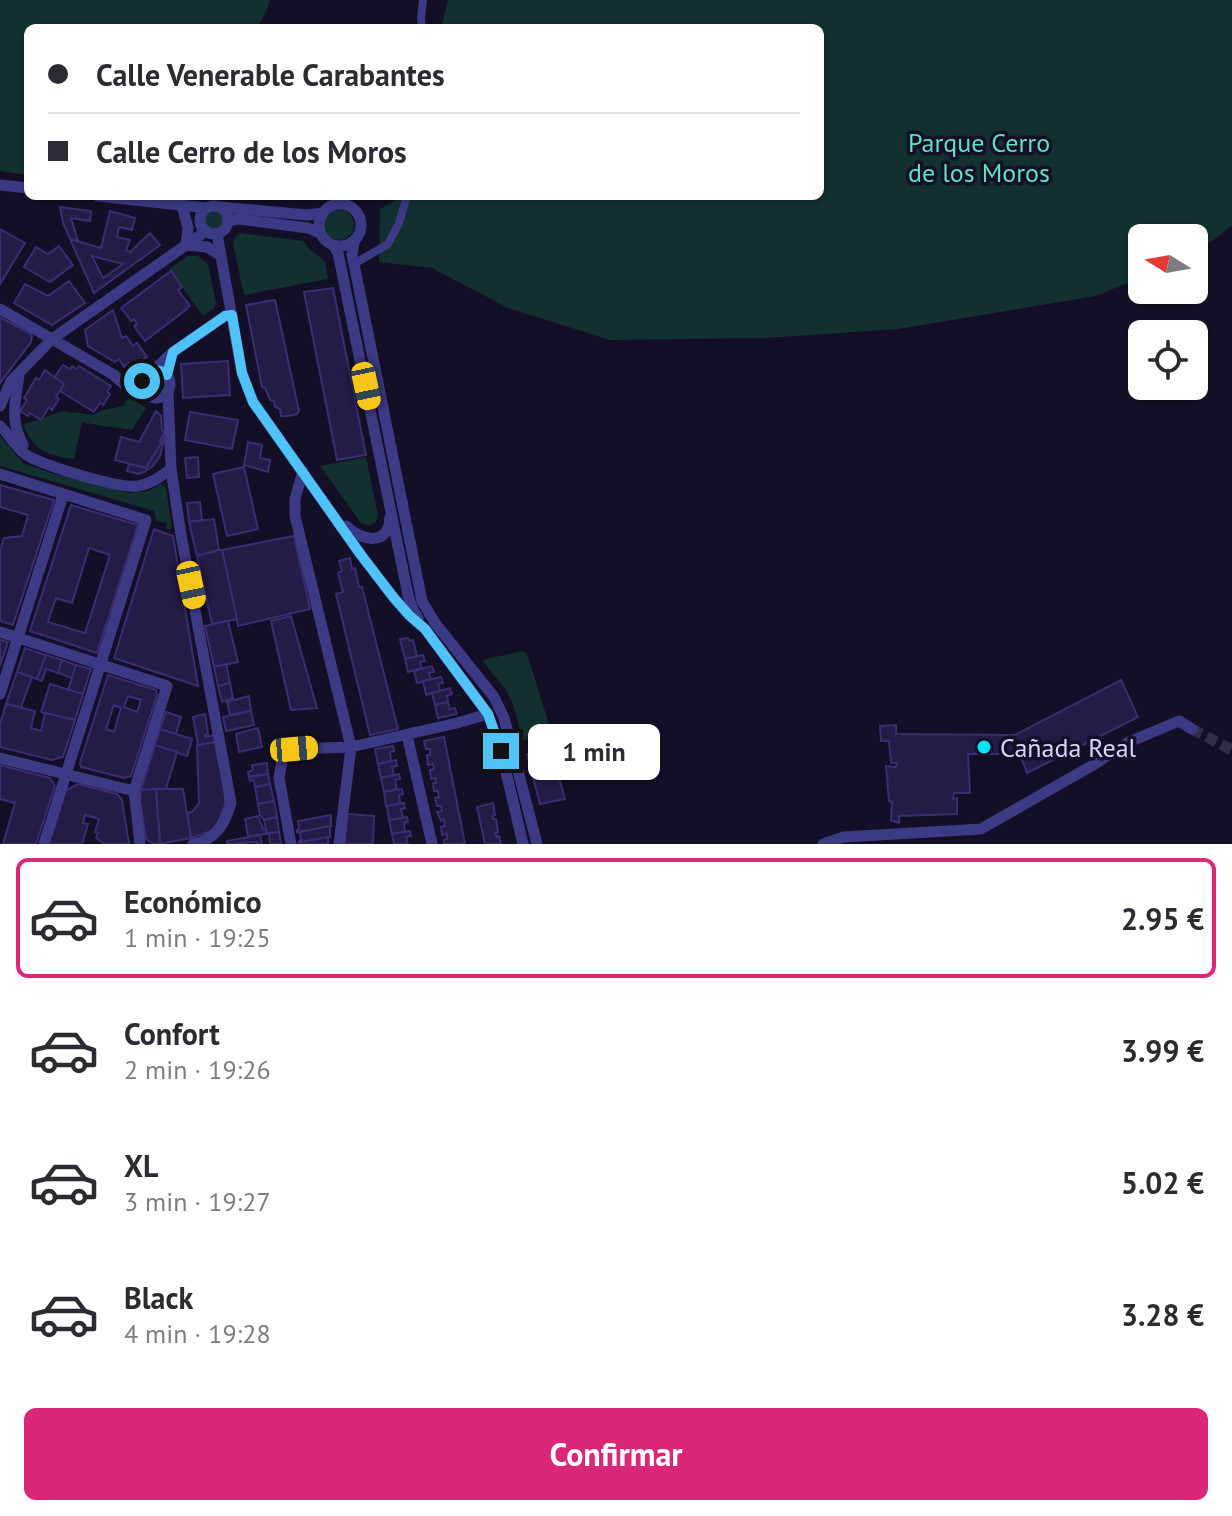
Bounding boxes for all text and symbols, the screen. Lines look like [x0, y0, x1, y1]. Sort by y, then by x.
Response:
text: Calle Venerable Carabantes [96, 55, 445, 94]
park label: Parque Cerro de los Moros [908, 126, 1050, 189]
text: Calle Cerro de los Moros [96, 132, 407, 171]
north arrow [1128, 224, 1208, 304]
map controls [1128, 224, 1208, 400]
button: locate [1128, 320, 1208, 400]
car [349, 360, 383, 412]
route start [124, 363, 160, 399]
car [174, 559, 208, 611]
callout: 1 min [529, 723, 661, 779]
place label: Cañada Real [1000, 731, 1137, 764]
route end [483, 733, 519, 769]
car [269, 735, 319, 763]
text: 1 min [562, 735, 626, 768]
marker: Cañada Real [975, 738, 993, 756]
icon: car [28, 882, 100, 954]
text: Económico [124, 882, 262, 921]
text: 2.95 € [1121, 899, 1204, 938]
text: 1 min · 19:25 [124, 921, 271, 954]
icon: car [28, 1014, 100, 1086]
text: Confort [124, 1014, 220, 1053]
text: 3.99 € [1121, 1031, 1204, 1070]
text: 2 min · 19:26 [124, 1053, 271, 1086]
icon: car [28, 1146, 100, 1218]
text: XL [124, 1146, 158, 1185]
text: 5.02 € [1121, 1163, 1204, 1202]
text: 3 min · 19:27 [124, 1185, 271, 1218]
icon: car [28, 1278, 100, 1350]
text: Black [124, 1278, 193, 1317]
text: 3.28 € [1121, 1295, 1204, 1334]
text: 4 min · 19:28 [124, 1317, 271, 1350]
button: Confirmar [24, 1408, 1208, 1500]

